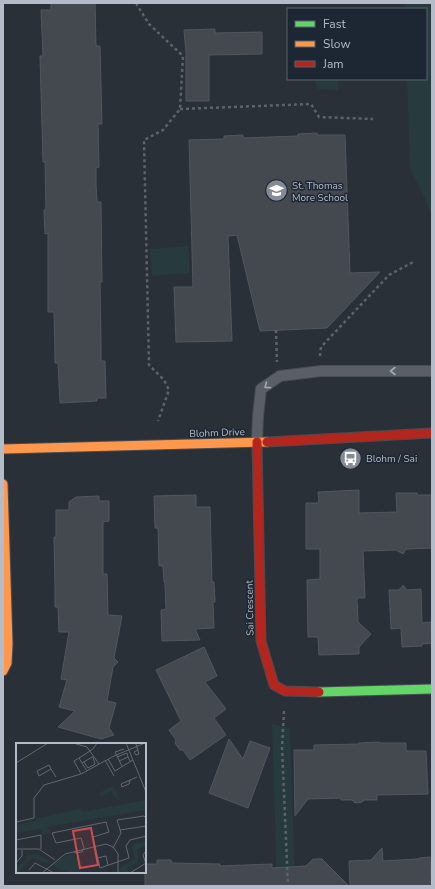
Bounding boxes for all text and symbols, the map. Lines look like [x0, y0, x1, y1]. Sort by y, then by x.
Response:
legend [287, 8, 427, 80]
text: Fast [323, 16, 346, 32]
text: Slow [323, 36, 351, 52]
text: Jam [322, 56, 344, 72]
school or university icon: St. Thomas More School [263, 178, 289, 204]
place label: St. Thomas More School [292, 179, 348, 205]
one-way arrow [390, 367, 396, 375]
one-way arrow [264, 381, 271, 388]
street label: Blohm Drive [189, 425, 245, 441]
bus stop icon: Blohm / Sai [337, 445, 363, 471]
place label: Blohm / Sai [366, 452, 417, 466]
street label: Sai Crescent [243, 579, 257, 636]
inset map [16, 743, 146, 873]

